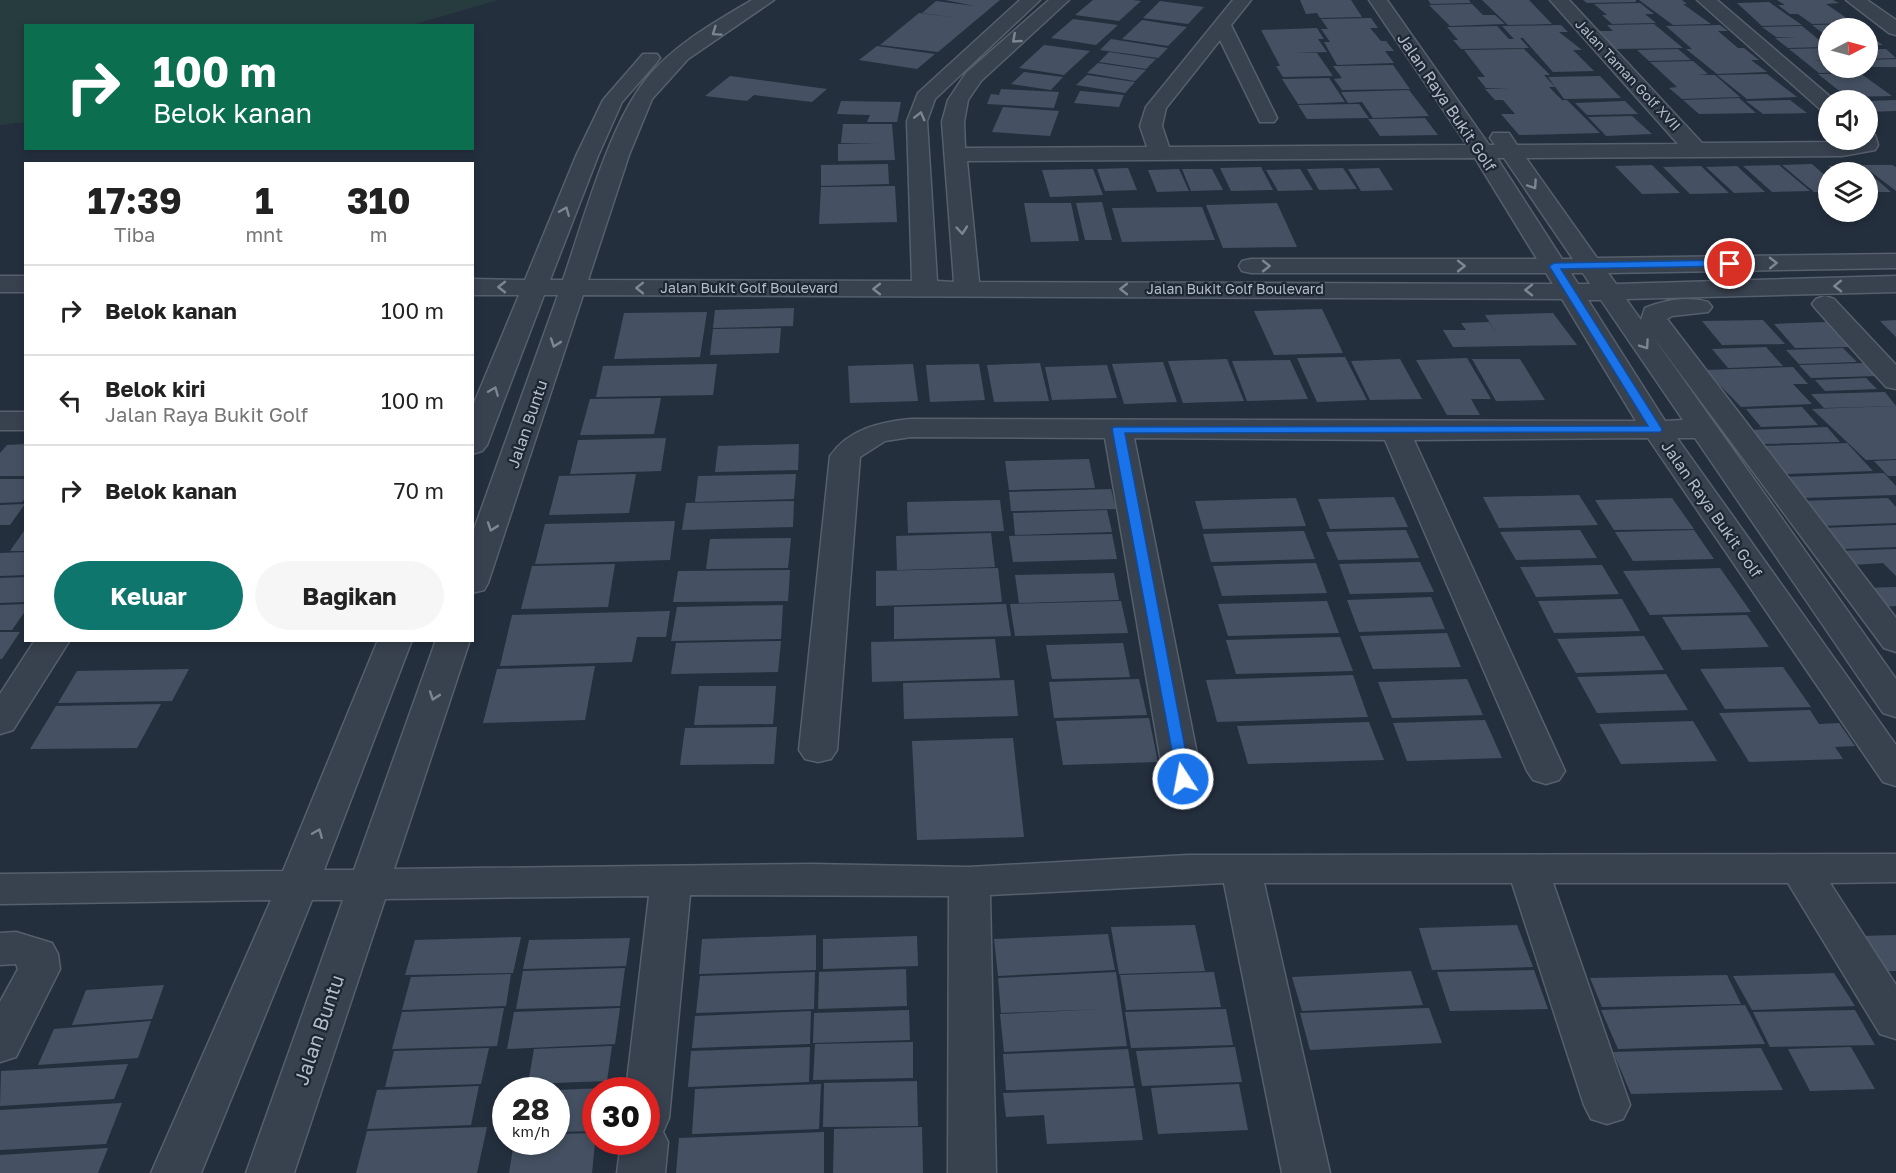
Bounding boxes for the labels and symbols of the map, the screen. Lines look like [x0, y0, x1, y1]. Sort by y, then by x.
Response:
street label: Jalan Taman Golf XVII [1572, 15, 1685, 134]
north arrow [1818, 18, 1878, 78]
one-way arrow [712, 24, 723, 35]
street label: Jalan Raya Bukit Golf [1393, 29, 1501, 175]
one-way arrow [1012, 31, 1023, 42]
one-way arrow [912, 111, 925, 121]
one-way arrow [1526, 178, 1537, 189]
one-way arrow [558, 206, 570, 217]
one-way arrow [955, 225, 968, 234]
pin [1704, 238, 1755, 289]
one-way arrow [1768, 257, 1777, 269]
one-way arrow [1261, 260, 1270, 272]
one-way arrow [1456, 260, 1465, 272]
street label: Jalan Bukit Golf Boulevard [660, 279, 838, 296]
street label: Jalan Bukit Golf Boulevard [1146, 280, 1324, 297]
one-way arrow [1833, 280, 1842, 292]
one-way arrow [498, 281, 507, 293]
one-way arrow [636, 282, 645, 294]
one-way arrow [873, 283, 882, 295]
one-way arrow [1119, 283, 1128, 295]
one-way arrow [1524, 284, 1533, 296]
one-way arrow [550, 337, 562, 348]
one-way arrow [1638, 338, 1649, 349]
street label: Jalan Buntu [503, 377, 551, 471]
one-way arrow [487, 386, 499, 397]
street label: Jalan Raya Bukit Golf [1657, 437, 1767, 581]
one-way arrow [486, 521, 499, 532]
one-way arrow [428, 690, 441, 701]
position arrow [1151, 747, 1215, 811]
one-way arrow [311, 828, 323, 839]
street label: Jalan Buntu [288, 971, 348, 1088]
speed limit sign: 30 [582, 1077, 660, 1155]

